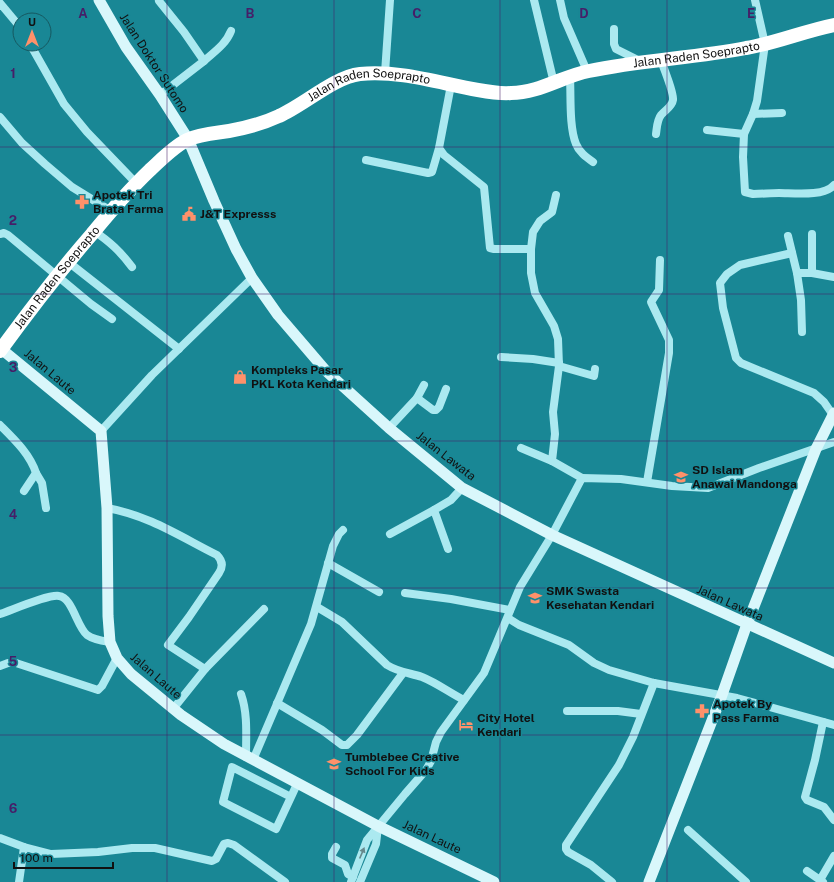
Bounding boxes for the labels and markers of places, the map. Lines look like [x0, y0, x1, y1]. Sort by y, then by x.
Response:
place label: Apotek Tri Brata Farma [93, 188, 164, 216]
pharmacy icon: Apotek Tri Brata Farma [74, 194, 90, 210]
public building icon: J&T Expresss [181, 206, 197, 222]
place label: J&T Expresss [200, 207, 276, 221]
place label: Kompleks Pasar PKL Kota Kendari [251, 363, 351, 391]
shop icon: Kompleks Pasar PKL Kota Kendari [232, 369, 248, 385]
place label: SD Islam Anawai Mandonga [692, 463, 797, 491]
school or university icon: SD Islam Anawai Mandonga [673, 469, 689, 485]
place label: SMK Swasta Kesehatan Kendari [546, 584, 654, 612]
school or university icon: SMK Swasta Kesehatan Kendari [527, 590, 543, 606]
place label: Apotek By Pass Farma [713, 697, 779, 725]
pharmacy icon: Apotek By Pass Farma [694, 703, 710, 719]
place label: City Hotel Kendari [477, 711, 535, 739]
hotel icon: City Hotel Kendari [458, 717, 474, 733]
place label: Tumblebee Creative School For Kids [345, 750, 459, 778]
school or university icon: Tumblebee Creative School For Kids [326, 756, 342, 772]

